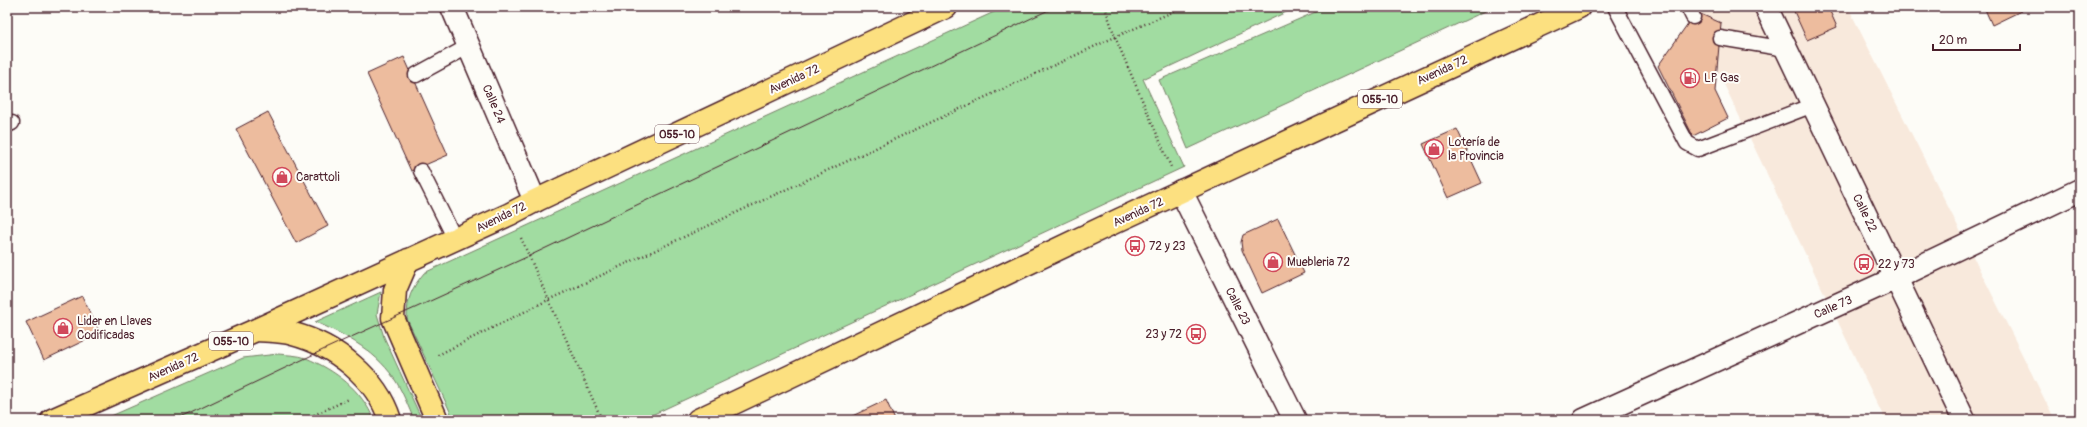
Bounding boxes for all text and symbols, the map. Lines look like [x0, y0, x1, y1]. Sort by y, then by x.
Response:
scale bar [1933, 26, 2020, 52]
text: 20 m [1939, 33, 1968, 48]
street label: Avenida 72 [1414, 52, 1470, 89]
street label: Avenida 72 [766, 61, 822, 98]
fuel station icon: LP Gas [1679, 67, 1701, 89]
place label: LP Gas [1704, 71, 1740, 86]
street label: Calle 24 [479, 82, 508, 126]
road number: 055-10 [1358, 90, 1402, 108]
road number: 055-10 [655, 125, 699, 143]
place label: Lotería de la Provincia [1448, 135, 1504, 164]
shop icon: Lotería de la Provincia [1423, 138, 1445, 160]
shop icon: Carattoli [271, 166, 293, 188]
place label: Carattoli [296, 170, 340, 185]
street label: Calle 22 [1849, 192, 1880, 235]
street label: Avenida 72 [1110, 194, 1166, 231]
street label: Avenida 72 [474, 199, 529, 236]
bus stop icon: 72 y 23 [1124, 235, 1146, 257]
place label: 72 y 23 [1149, 239, 1186, 254]
shop icon: Muebleria 72 [1262, 251, 1284, 273]
bus stop icon: 22 y 73 [1853, 253, 1875, 275]
place label: Muebleria 72 [1287, 255, 1350, 270]
place label: 22 y 73 [1878, 257, 1915, 272]
street label: Calle 23 [1222, 285, 1254, 328]
street label: Calle 73 [1812, 292, 1855, 322]
place label: Lider en Llaves Codificadas [77, 314, 152, 343]
shop icon: Lider en Llaves Codificadas [52, 317, 74, 339]
bus stop icon: 23 y 72 [1185, 323, 1207, 345]
place label: 23 y 72 [1146, 327, 1182, 342]
road number: 055-10 [209, 332, 253, 350]
street label: Avenida 72 [145, 349, 201, 385]

